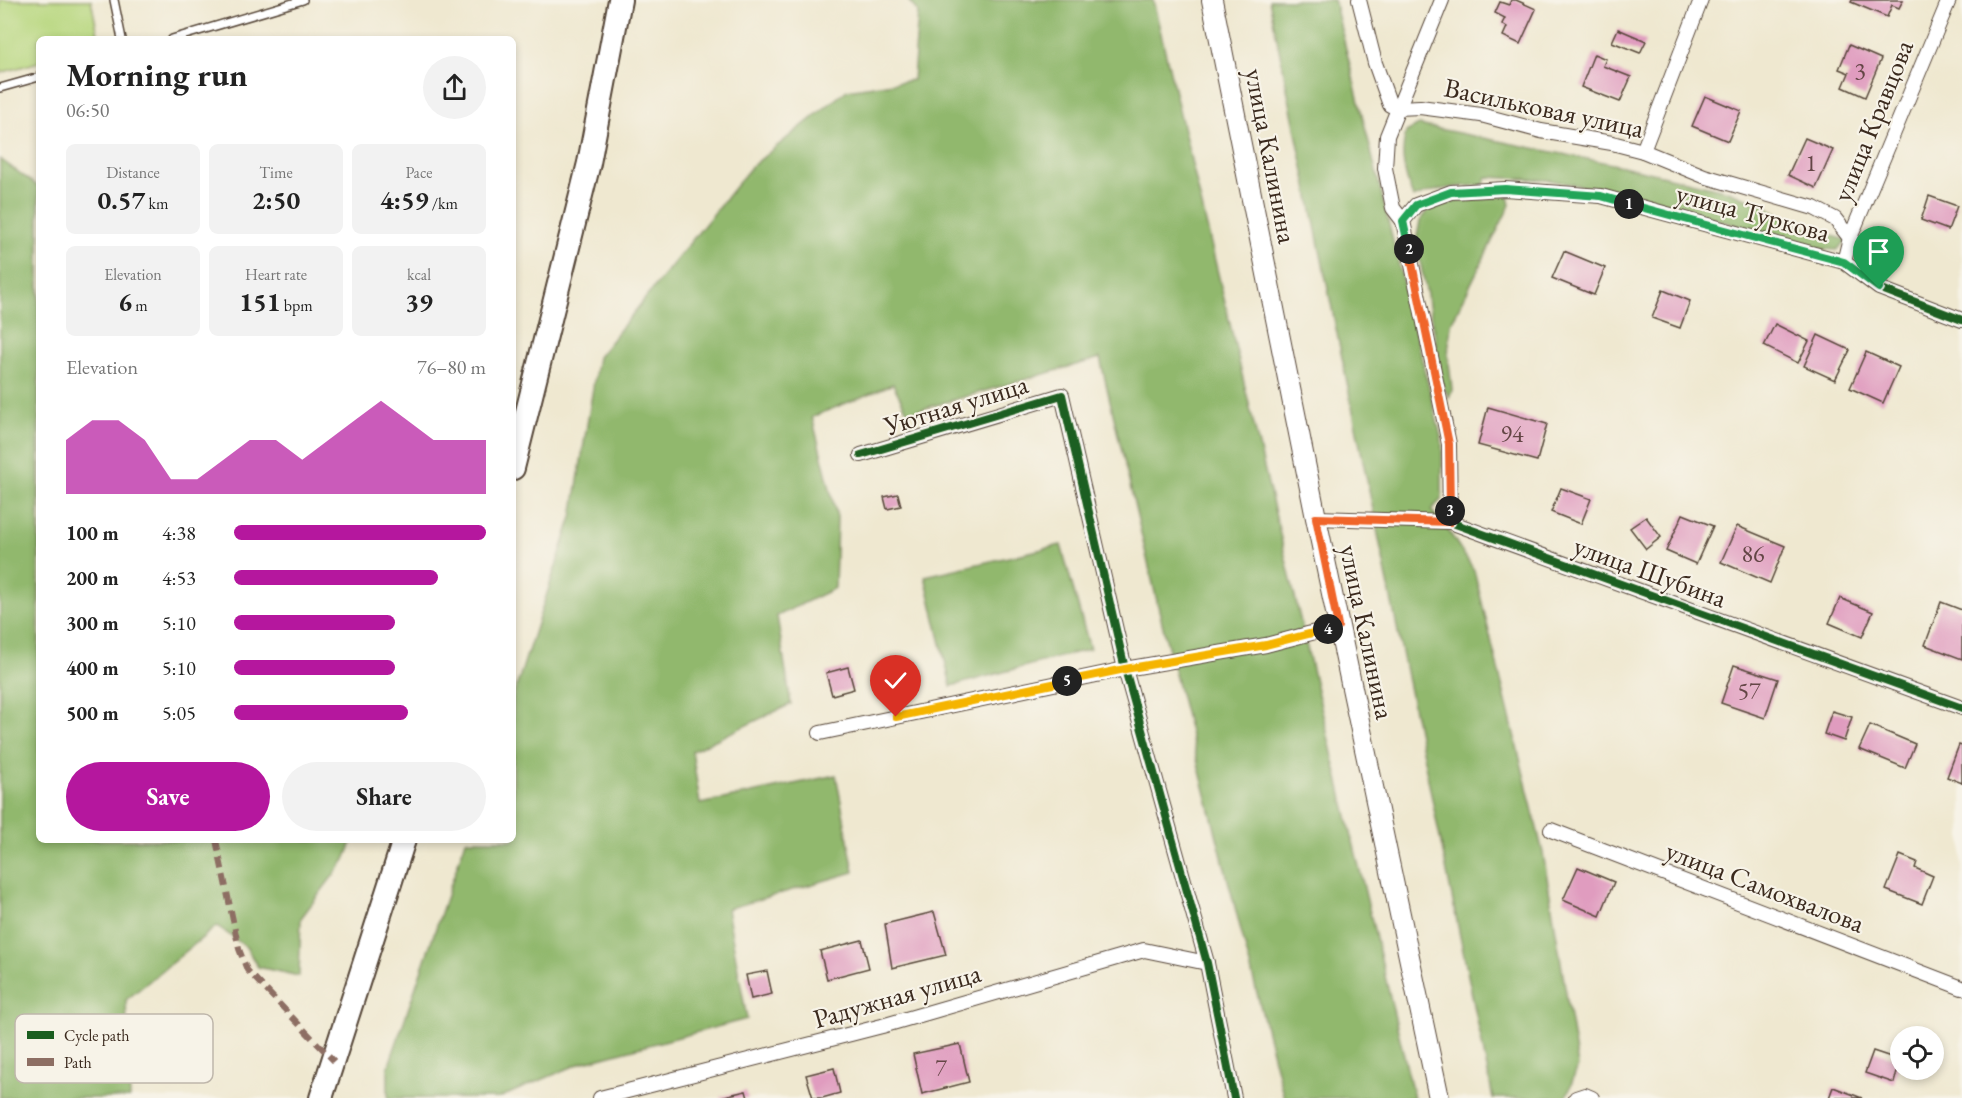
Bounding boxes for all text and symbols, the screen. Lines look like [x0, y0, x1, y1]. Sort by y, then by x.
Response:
street label: улица Кравцова [1824, 35, 1921, 207]
text: Morning run [66, 53, 248, 96]
house number: 3 [1854, 55, 1866, 86]
button: share [423, 56, 486, 119]
street label: улица Калинина [1237, 65, 1306, 247]
street label: Васильковая улица [1441, 69, 1647, 146]
text: 06:50 [66, 97, 109, 123]
house number: 1 [1805, 147, 1817, 178]
text: Distance [106, 162, 160, 183]
text: Time [259, 162, 293, 183]
text: Pace [406, 162, 432, 183]
street label: улица Туркова [1672, 175, 1834, 250]
text: 0.57 [98, 183, 145, 217]
text: 2:50 [252, 183, 300, 217]
text: 4:59 [380, 183, 429, 217]
pin: 1 [1614, 189, 1644, 219]
text: km [145, 193, 168, 214]
text: /km [429, 193, 458, 214]
text: 1 [1625, 193, 1633, 214]
pin [1853, 226, 1904, 288]
pin: 2 [1394, 234, 1424, 264]
icon: arrive [1862, 235, 1895, 268]
text: 2 [1405, 238, 1413, 259]
text: Elevation [104, 264, 162, 285]
text: Heart rate [245, 264, 307, 285]
text: kcal [407, 264, 431, 285]
text: 6 [118, 285, 132, 319]
text: 151 [239, 285, 281, 319]
text: 39 [405, 285, 433, 319]
text: m [132, 295, 148, 316]
text: bpm [281, 295, 313, 316]
text: Elevation [66, 354, 138, 380]
text: 76–80 m [417, 354, 486, 380]
street label: Уютная улица [879, 366, 1032, 443]
house number: 94 [1500, 418, 1524, 449]
pin: 3 [1435, 496, 1465, 526]
text: 3 [1446, 500, 1454, 521]
text: 100 m [66, 520, 119, 546]
text: 4:38 [162, 520, 196, 546]
street label: улица Шубина [1569, 528, 1732, 615]
house number: 86 [1741, 538, 1765, 569]
street label: улица Калинина [1332, 541, 1403, 723]
text: 200 m [66, 565, 119, 591]
text: 4:53 [162, 565, 196, 591]
text: 300 m [66, 610, 119, 636]
text: 5:10 [162, 610, 196, 636]
pin: 4 [1313, 614, 1343, 644]
text: 4 [1324, 618, 1332, 639]
text: 400 m [66, 655, 119, 681]
text: 5:10 [162, 655, 196, 681]
pin [870, 655, 921, 717]
icon: check [879, 664, 912, 697]
pin: 5 [1052, 666, 1082, 696]
text: 5 [1063, 670, 1071, 691]
house number: 57 [1737, 675, 1761, 706]
text: 500 m [66, 700, 119, 726]
text: 5:05 [162, 700, 196, 726]
button: Save [66, 762, 270, 831]
button: Share [282, 762, 486, 831]
street label: улица Самохвалова [1661, 833, 1870, 941]
street label: Радужная улица [809, 955, 985, 1036]
legend [15, 1014, 213, 1083]
text: Cycle path [64, 1025, 129, 1046]
map controls [1890, 1026, 1944, 1080]
button: locate [1890, 1026, 1944, 1080]
text: Path [64, 1052, 92, 1073]
house number: 7 [935, 1052, 947, 1083]

